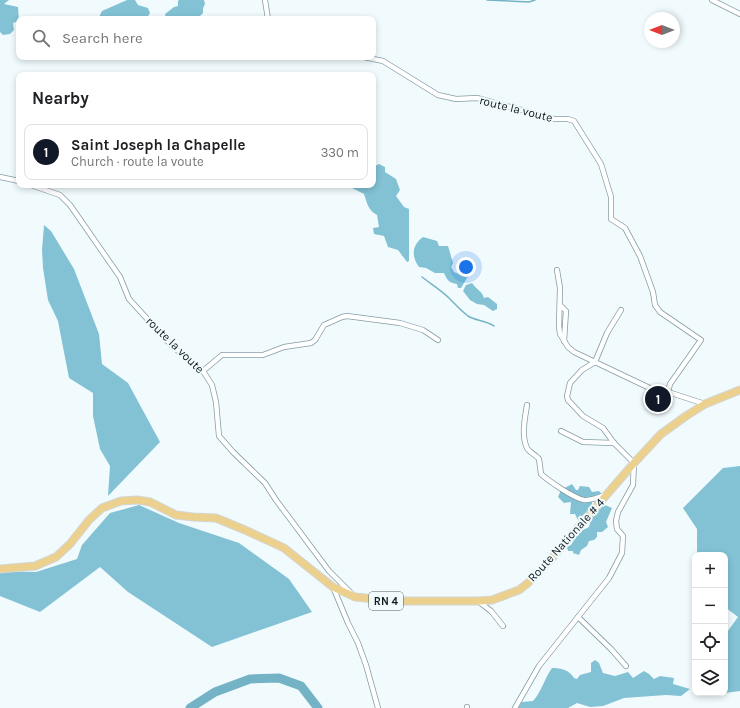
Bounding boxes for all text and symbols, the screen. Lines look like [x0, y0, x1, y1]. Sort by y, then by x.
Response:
north arrow [644, 12, 680, 48]
search box [16, 16, 376, 60]
icon: search [30, 27, 52, 49]
text: Search here [62, 29, 143, 47]
text: Nearby [32, 88, 89, 108]
street label: route la voute [478, 93, 554, 125]
text: Saint Joseph la Chapelle [71, 136, 246, 154]
text: 1 [44, 145, 48, 160]
text: 330 m [321, 145, 359, 160]
text: Church · route la voute [71, 154, 204, 169]
your location [456, 257, 476, 277]
street label: route la voute [143, 314, 207, 376]
pin: 1 [645, 384, 671, 414]
street label: Route Nationale # 4 [525, 495, 607, 585]
map controls [692, 552, 728, 696]
button: + [692, 552, 728, 588]
button: − [692, 588, 728, 624]
road number: RN 4 [369, 592, 403, 610]
button: locate [692, 624, 728, 660]
button: layers [692, 660, 728, 696]

